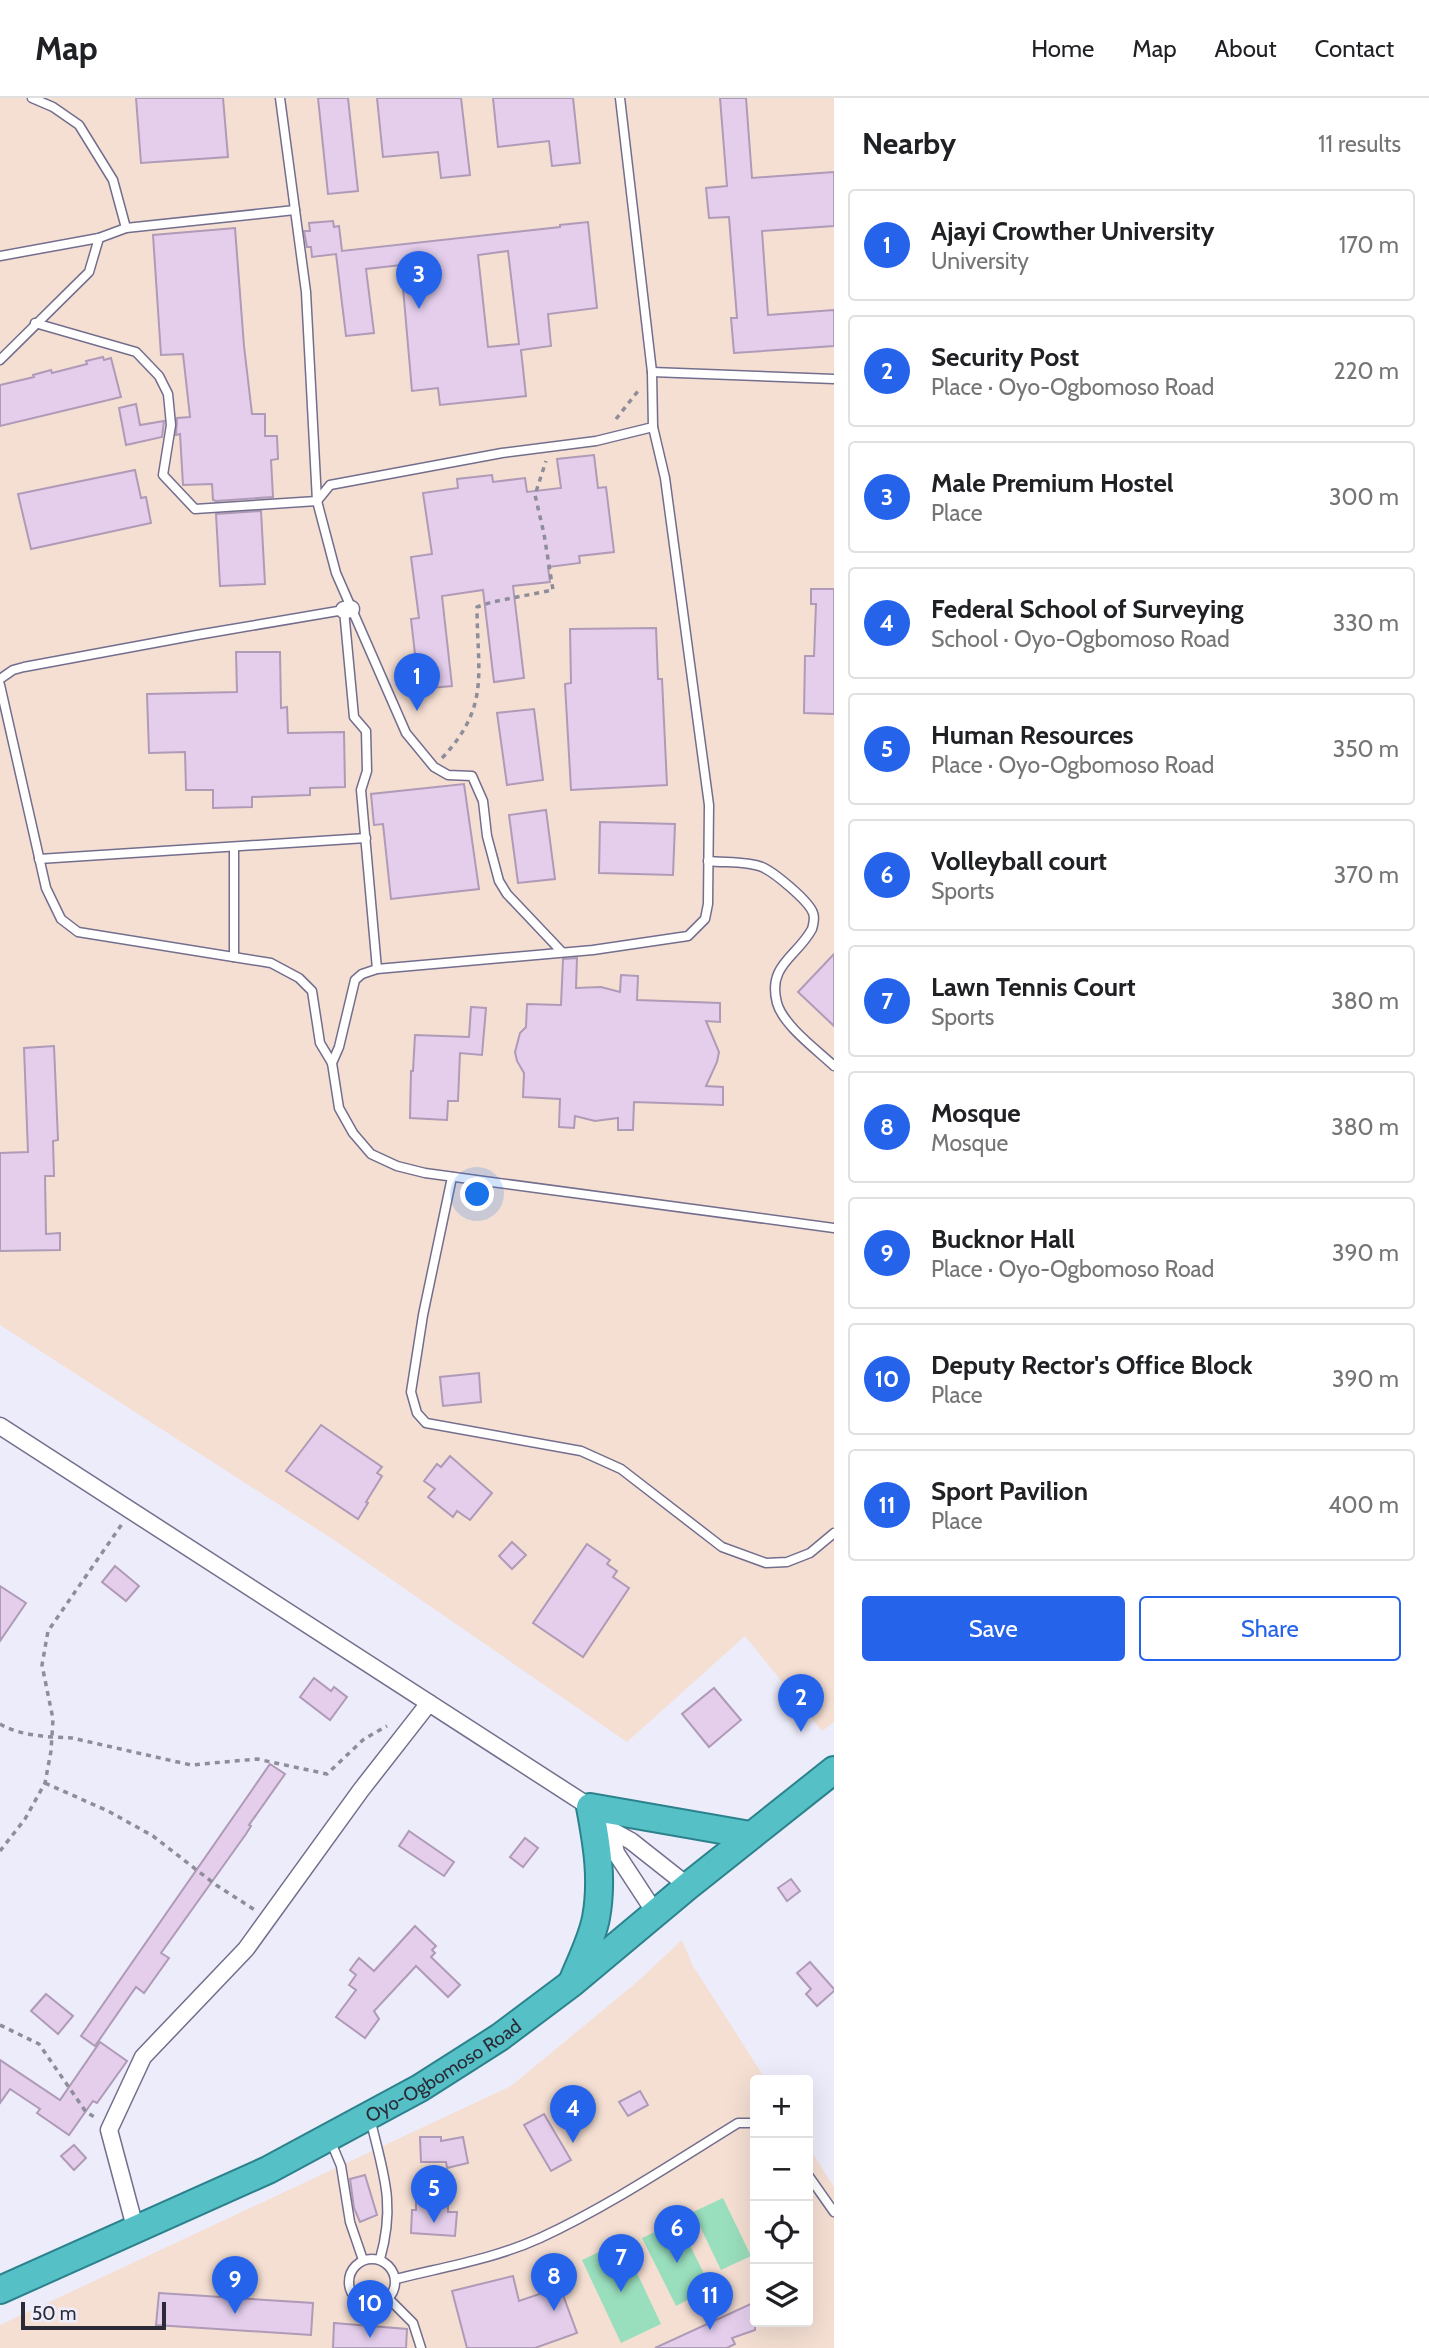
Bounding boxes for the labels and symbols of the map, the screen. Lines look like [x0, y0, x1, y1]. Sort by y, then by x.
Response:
pin: 3 [396, 251, 442, 309]
pin: 1 [394, 653, 440, 711]
your location [460, 1177, 494, 1211]
pin: 2 [778, 1674, 824, 1732]
street label: Oyo-Ogbomoso Road [361, 2014, 525, 2127]
pin: 4 [550, 2085, 596, 2143]
pin: 5 [411, 2165, 457, 2223]
pin: 6 [654, 2205, 700, 2263]
pin: 7 [598, 2234, 644, 2292]
pin: 8 [531, 2253, 577, 2311]
pin: 9 [212, 2256, 258, 2314]
pin: 11 [687, 2272, 733, 2330]
pin: 10 [347, 2280, 393, 2338]
scale bar [21, 2299, 166, 2331]

